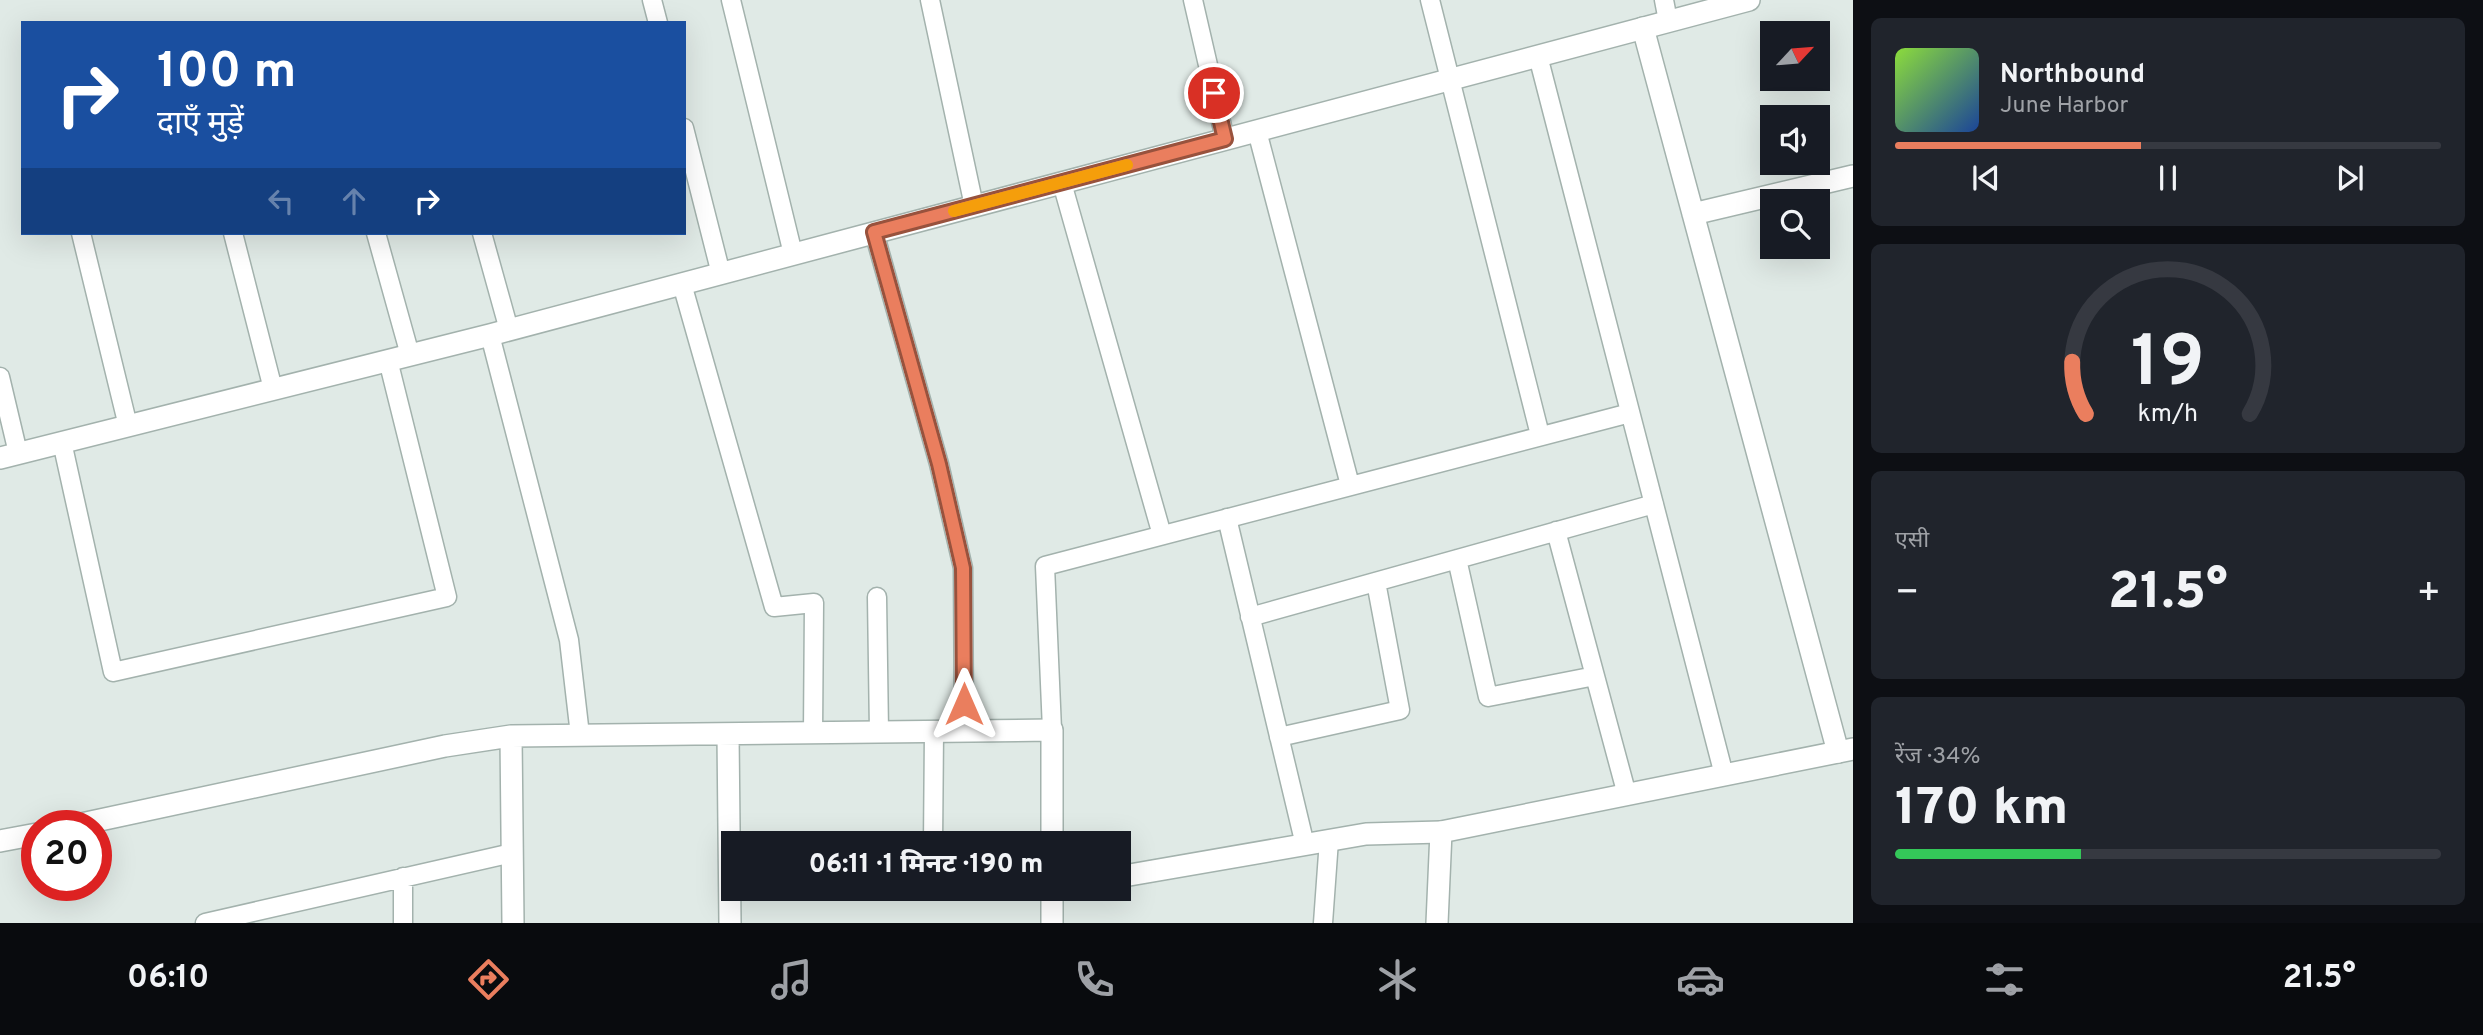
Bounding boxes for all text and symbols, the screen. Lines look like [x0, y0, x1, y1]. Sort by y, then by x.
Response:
north arrow [1760, 21, 1830, 91]
map controls [1760, 21, 1830, 259]
text: 100 m [157, 43, 296, 105]
icon: right [42, 49, 133, 140]
text: Northbound [2000, 59, 2145, 92]
pin [1184, 63, 1244, 123]
icon: arrive [1195, 74, 1233, 112]
text: June Harbor [2000, 92, 2128, 121]
text: दाएँ मुड़ें [157, 105, 244, 145]
button: sound [1760, 105, 1830, 175]
icon: previous [1967, 159, 2005, 197]
icon: pause [2149, 159, 2187, 197]
icon: next [2331, 159, 2369, 197]
icon: left [262, 182, 300, 220]
icon: ahead [335, 182, 373, 220]
icon: right [408, 182, 446, 220]
button: search [1760, 189, 1830, 259]
text: 19 [2131, 321, 2205, 413]
text: km/h [2138, 399, 2198, 431]
text: एसी [1895, 527, 1929, 556]
text: 21.5° [2108, 561, 2228, 627]
text: − [1895, 570, 1920, 619]
text: + [2416, 570, 2441, 619]
position arrow [927, 667, 1001, 741]
text: रेंज · 34% [1895, 743, 1980, 772]
text: 170 km [1895, 777, 2068, 843]
speed limit sign: 20 [21, 810, 112, 901]
text: 06:11 · 1 मिनट · 190 m [809, 849, 1043, 882]
icon: directions [464, 955, 513, 1004]
icon: music [767, 955, 816, 1004]
icon: phone [1070, 955, 1119, 1004]
icon: climate [1373, 955, 1422, 1004]
icon: car [1676, 955, 1725, 1004]
icon: filters [1980, 955, 2029, 1004]
text: 06:10 [127, 959, 209, 999]
text: 21.5° [2283, 959, 2356, 999]

